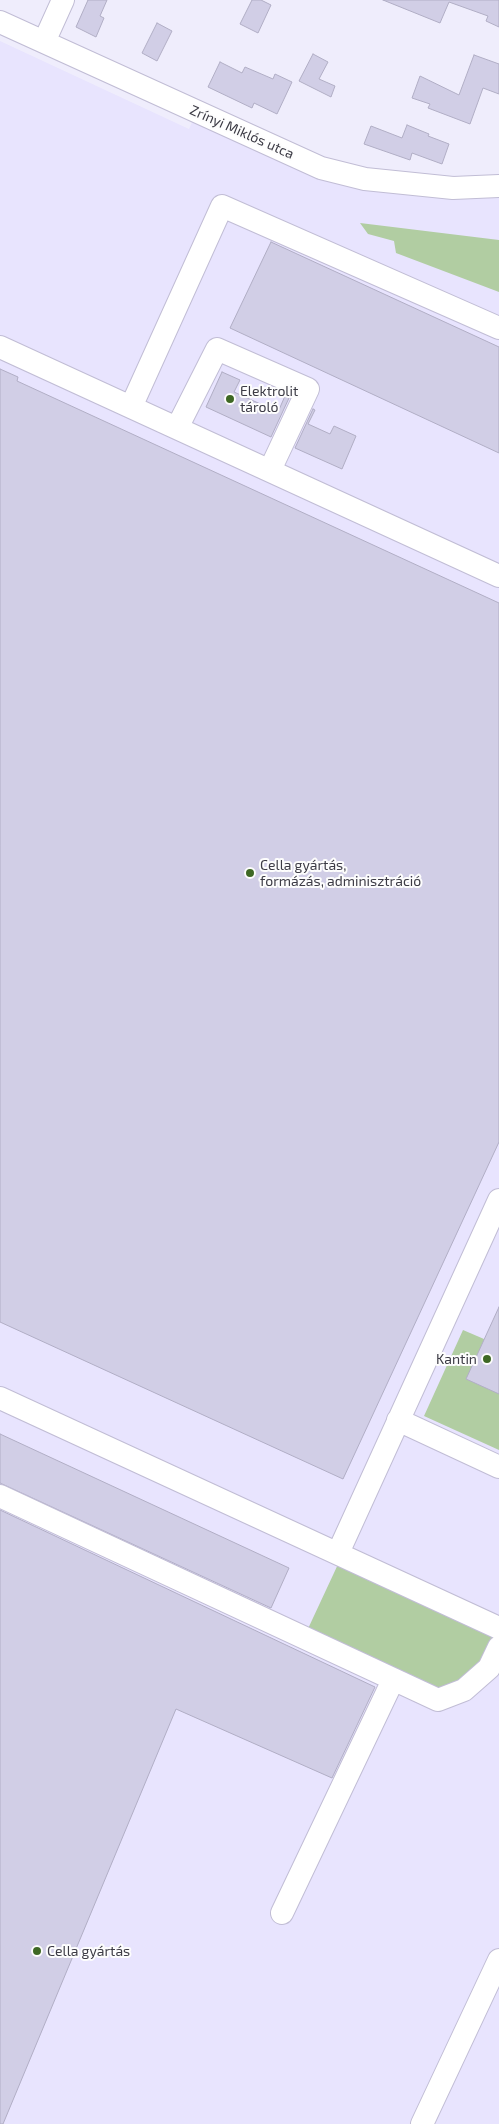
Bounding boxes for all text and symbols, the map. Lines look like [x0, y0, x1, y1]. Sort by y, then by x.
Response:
street label: Zrínyi Miklós utca [187, 102, 297, 162]
place label: Elektrolit tároló [240, 383, 298, 416]
marker: Elektrolit tároló [224, 393, 236, 405]
place label: Cella gyártás, formázás, adminisztráció [260, 857, 421, 890]
marker: Cella gyártás, formázás, adminisztráció [244, 867, 256, 879]
place label: Kantin [436, 1351, 477, 1367]
marker: Kantin [481, 1353, 493, 1365]
place label: Cella gyártás [47, 1943, 130, 1959]
marker: Cella gyártás [31, 1945, 43, 1957]

